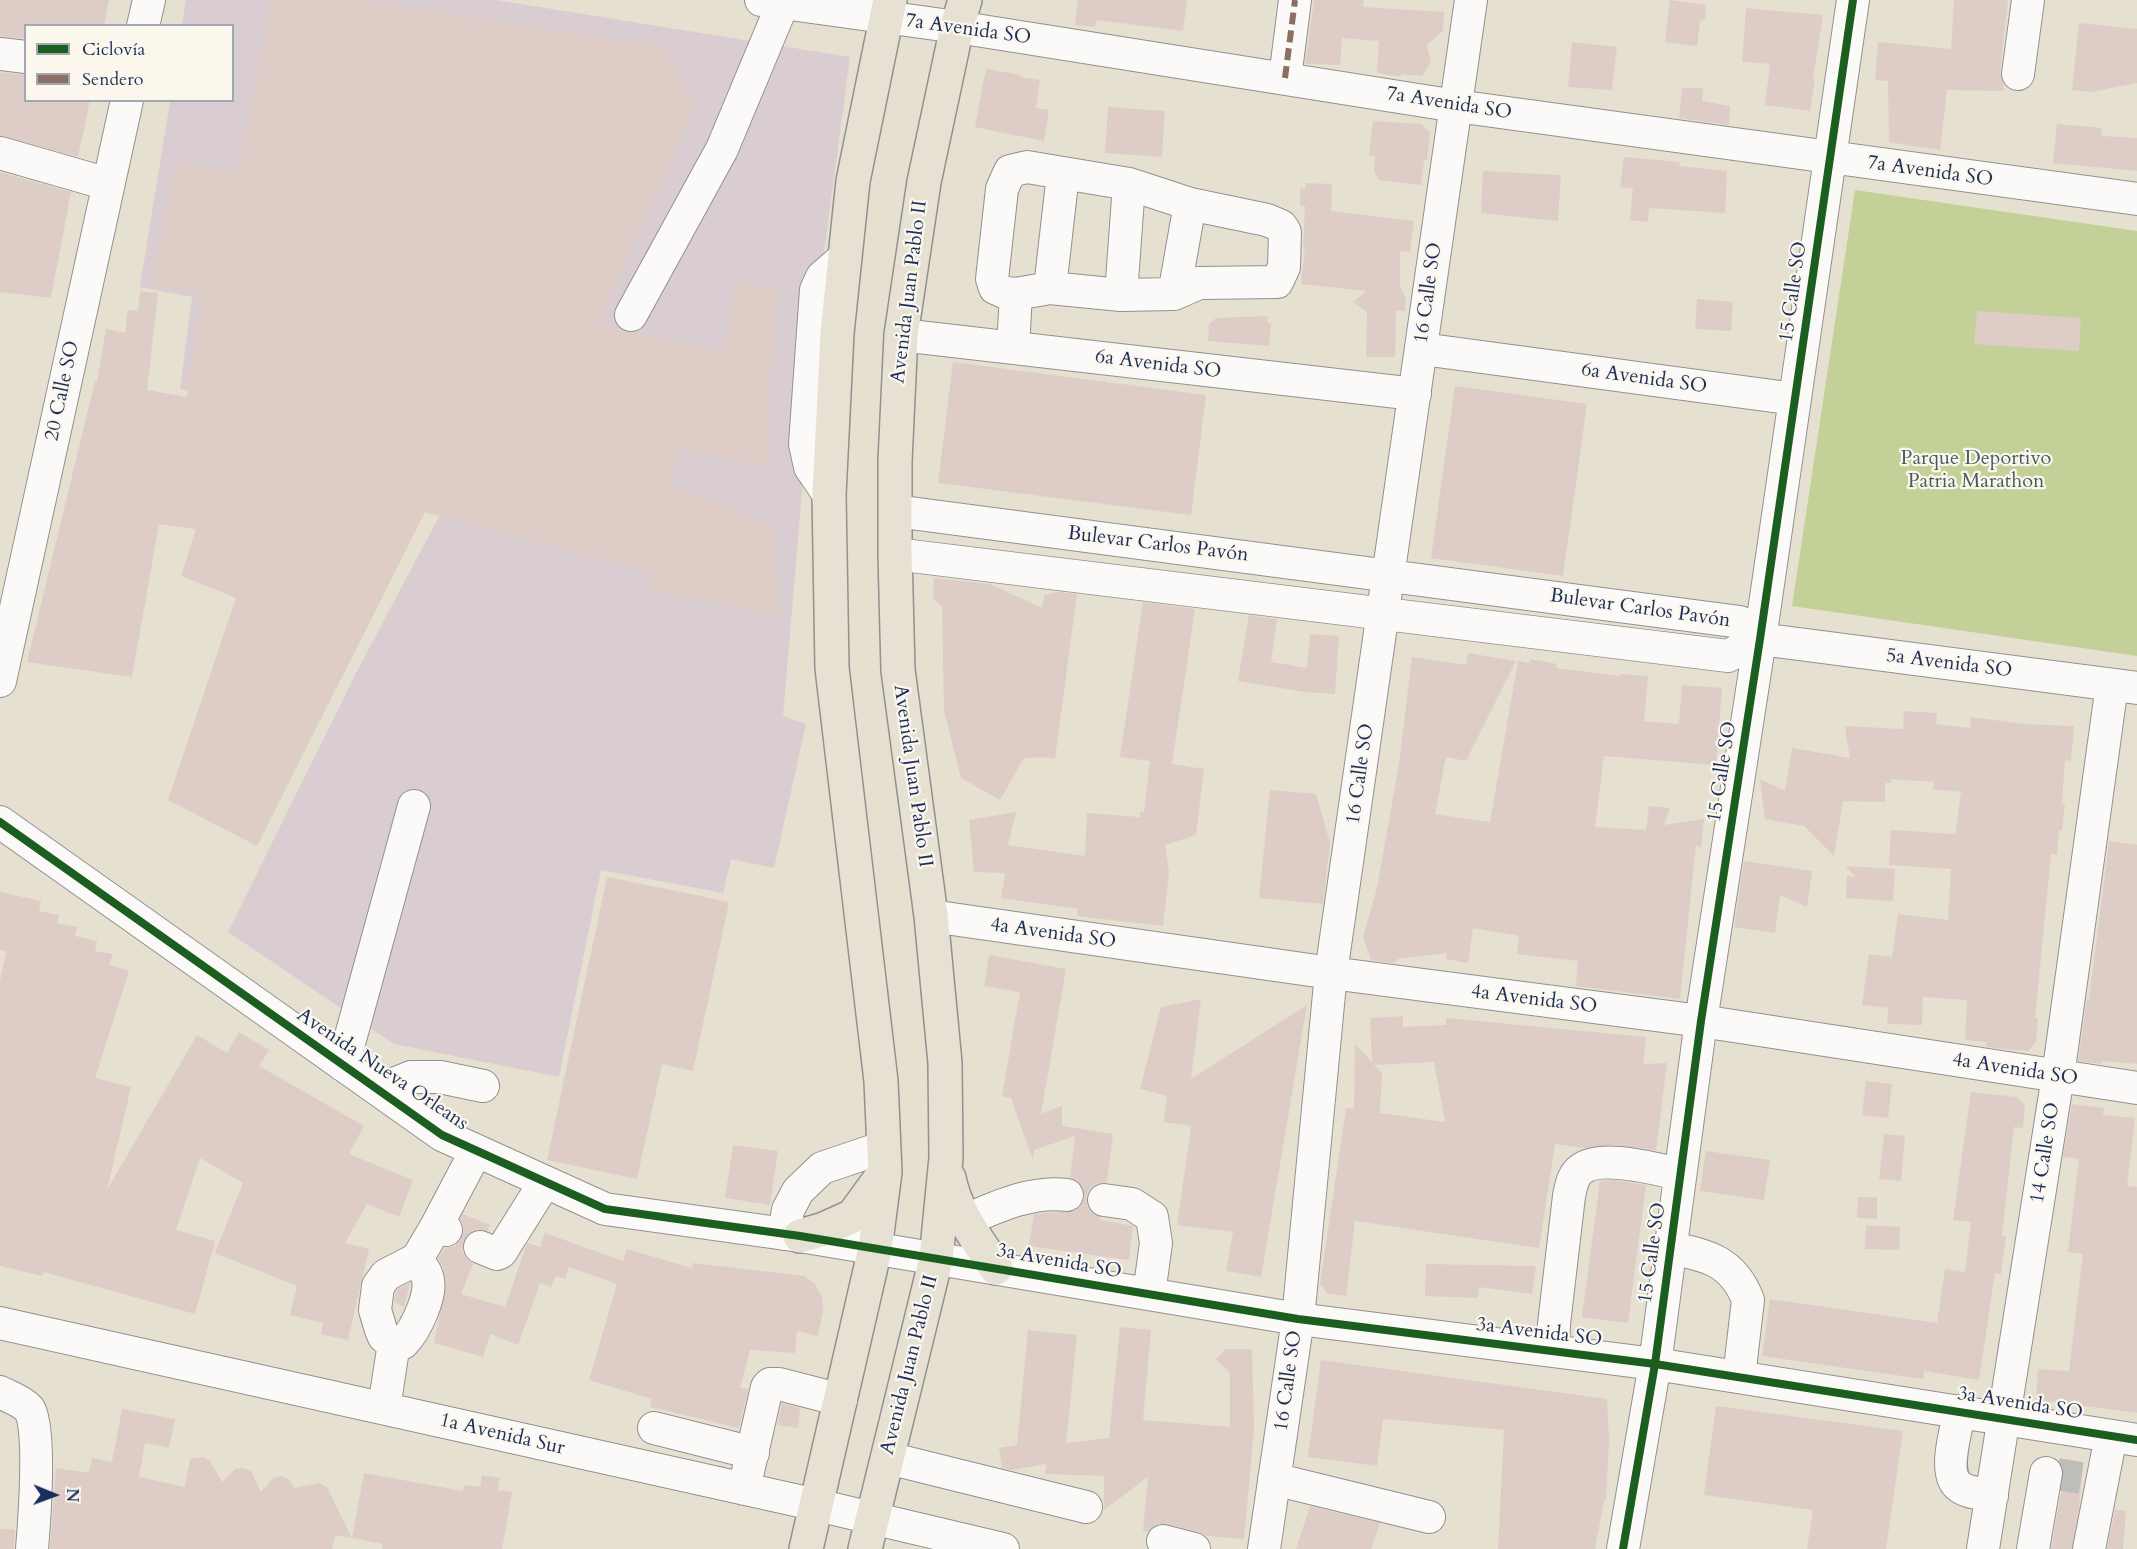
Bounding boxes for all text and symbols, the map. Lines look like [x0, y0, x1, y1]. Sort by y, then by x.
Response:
street label: 7a Avenida SO [904, 9, 1032, 51]
legend [24, 24, 234, 102]
text: Ciclovía [82, 37, 145, 62]
text: Sendero [82, 67, 143, 92]
street label: 7a Avenida SO [1385, 82, 1513, 126]
street label: 7a Avenida SO [1866, 151, 1994, 193]
street label: Avenida Juan Pablo II [887, 199, 933, 385]
street label: 15 Calle SO [1775, 240, 1813, 344]
street label: 16 Calle SO [1410, 241, 1448, 345]
street label: 20 Calle SO [41, 339, 85, 443]
street label: 6a Avenida SO [1094, 345, 1222, 385]
street label: 6a Avenida SO [1580, 358, 1708, 400]
park label: Parque Deportivo Patria Marathon [1901, 447, 2051, 494]
street label: Bulevar Carlos Pavón [1066, 522, 1250, 568]
street label: Bulevar Carlos Pavón [1548, 584, 1732, 634]
street label: 5a Avenida SO [1885, 644, 2013, 684]
street label: Avenida Juan Pablo II [887, 683, 937, 869]
street label: 15 Calle SO [1703, 720, 1743, 824]
street label: 16 Calle SO [1342, 722, 1380, 826]
street label: 4a Avenida SO [989, 913, 1117, 955]
street label: 4a Avenida SO [1470, 980, 1598, 1020]
street label: Avenida Nueva Orleans [292, 1004, 472, 1136]
street label: 4a Avenida SO [1951, 1048, 2079, 1092]
street label: 14 Calle SO [2026, 1101, 2066, 1205]
street label: 15 Calle SO [1634, 1201, 1672, 1305]
street label: 3a Avenida SO [995, 1239, 1123, 1285]
street label: Avenida Juan Pablo II [876, 1273, 944, 1457]
street label: 3a Avenida SO [1475, 1313, 1603, 1353]
street label: 16 Calle SO [1270, 1329, 1308, 1433]
street label: 3a Avenida SO [1956, 1382, 2084, 1426]
street label: 1a Avenida Sur [437, 1409, 567, 1461]
north arrow [24, 1465, 84, 1525]
text: N [61, 1488, 83, 1502]

